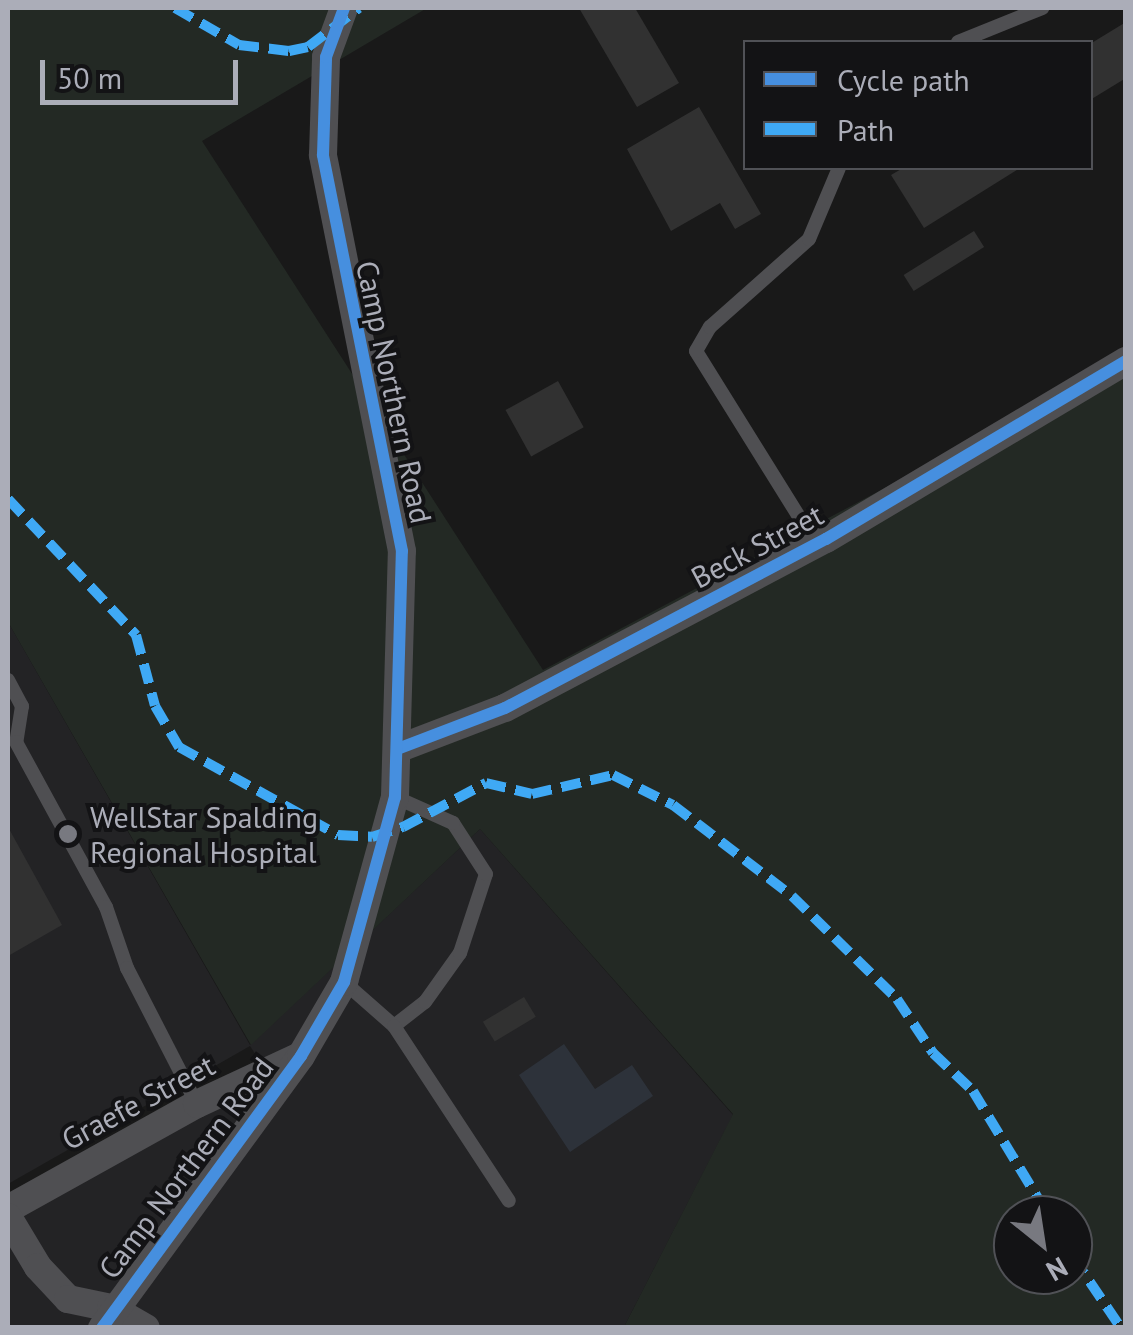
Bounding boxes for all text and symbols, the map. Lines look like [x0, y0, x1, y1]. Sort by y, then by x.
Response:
scale bar [45, 40, 242, 102]
legend [743, 40, 1093, 170]
text: 50 m [57, 58, 122, 97]
text: Cycle path [837, 60, 970, 99]
text: Path [837, 110, 894, 149]
street label: Camp Northern Road [349, 257, 439, 527]
street label: Beck Street [685, 496, 829, 596]
place label: WellStar Spalding Regional Hospital [90, 799, 318, 870]
marker: WellStar Spalding Regional Hospital [55, 821, 81, 847]
street label: Graefe Street [55, 1047, 221, 1157]
street label: Camp Northern Road [91, 1050, 281, 1286]
north arrow [993, 1195, 1093, 1295]
text: N [1040, 1249, 1074, 1290]

